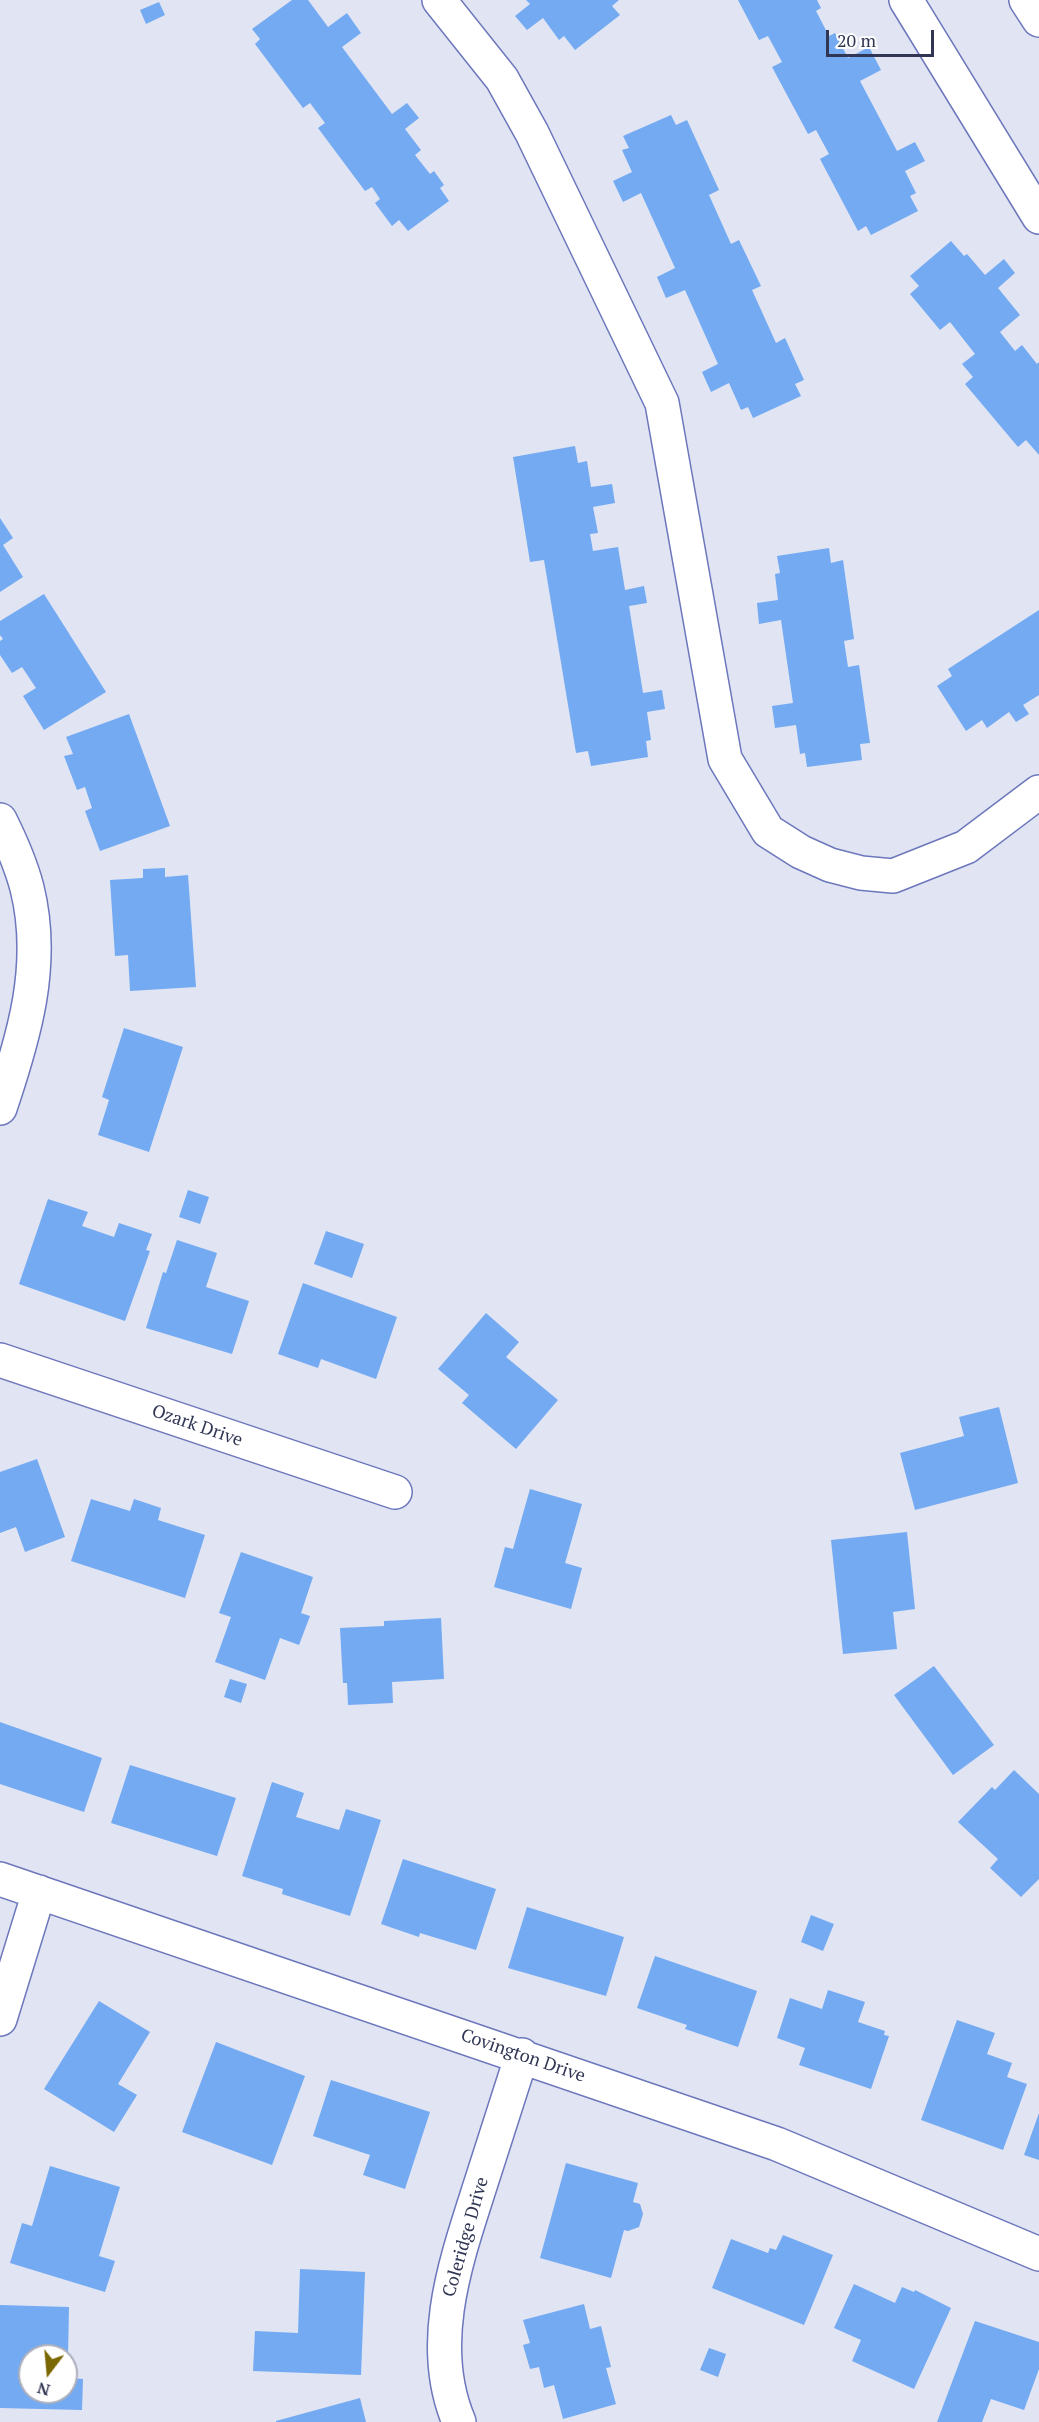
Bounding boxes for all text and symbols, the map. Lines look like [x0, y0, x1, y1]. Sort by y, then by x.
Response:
scale bar [829, 18, 937, 56]
text: 20 m [837, 28, 876, 52]
street label: Ozark Drive [149, 1400, 245, 1452]
street label: Covington Drive [458, 2025, 588, 2087]
street label: Coleridge Drive [439, 2175, 493, 2299]
north arrow [18, 2344, 78, 2404]
text: N [35, 2377, 52, 2402]

